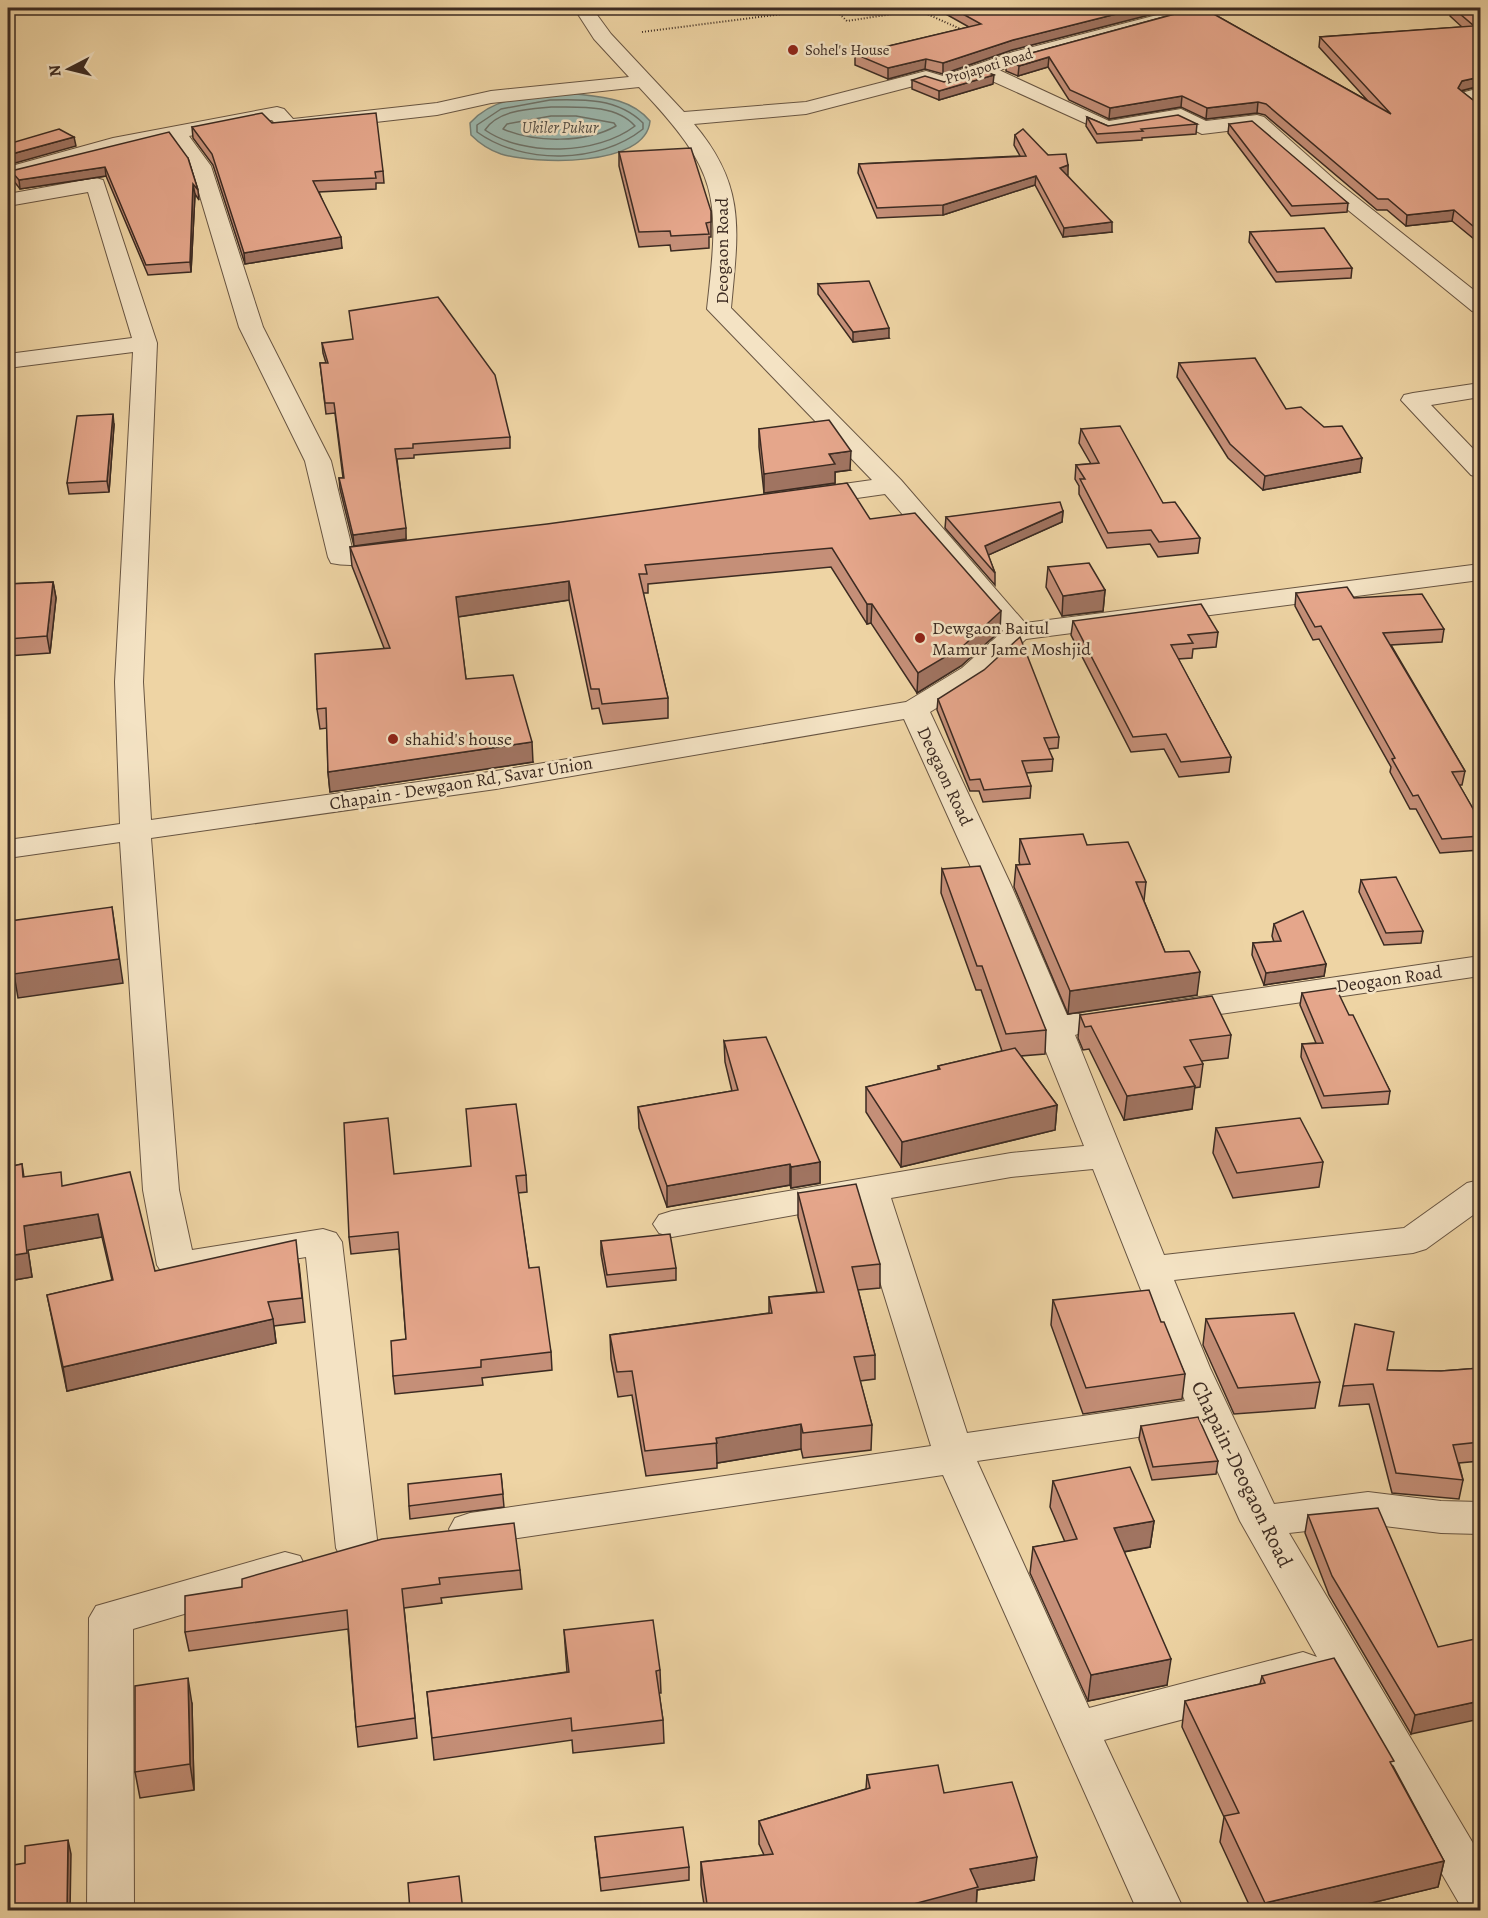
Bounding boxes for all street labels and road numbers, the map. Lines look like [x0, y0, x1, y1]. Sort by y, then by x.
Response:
street label: Projapoti Road [943, 43, 1036, 89]
street label: Deogaon Road [710, 197, 734, 304]
street label: Deogaon Road [912, 723, 979, 830]
street label: Chapain - Dewgaon Rd, Savar Union [328, 750, 594, 816]
street label: Deogaon Road [1334, 960, 1444, 998]
street label: Chapain-Deogaon Road [1185, 1376, 1300, 1573]

